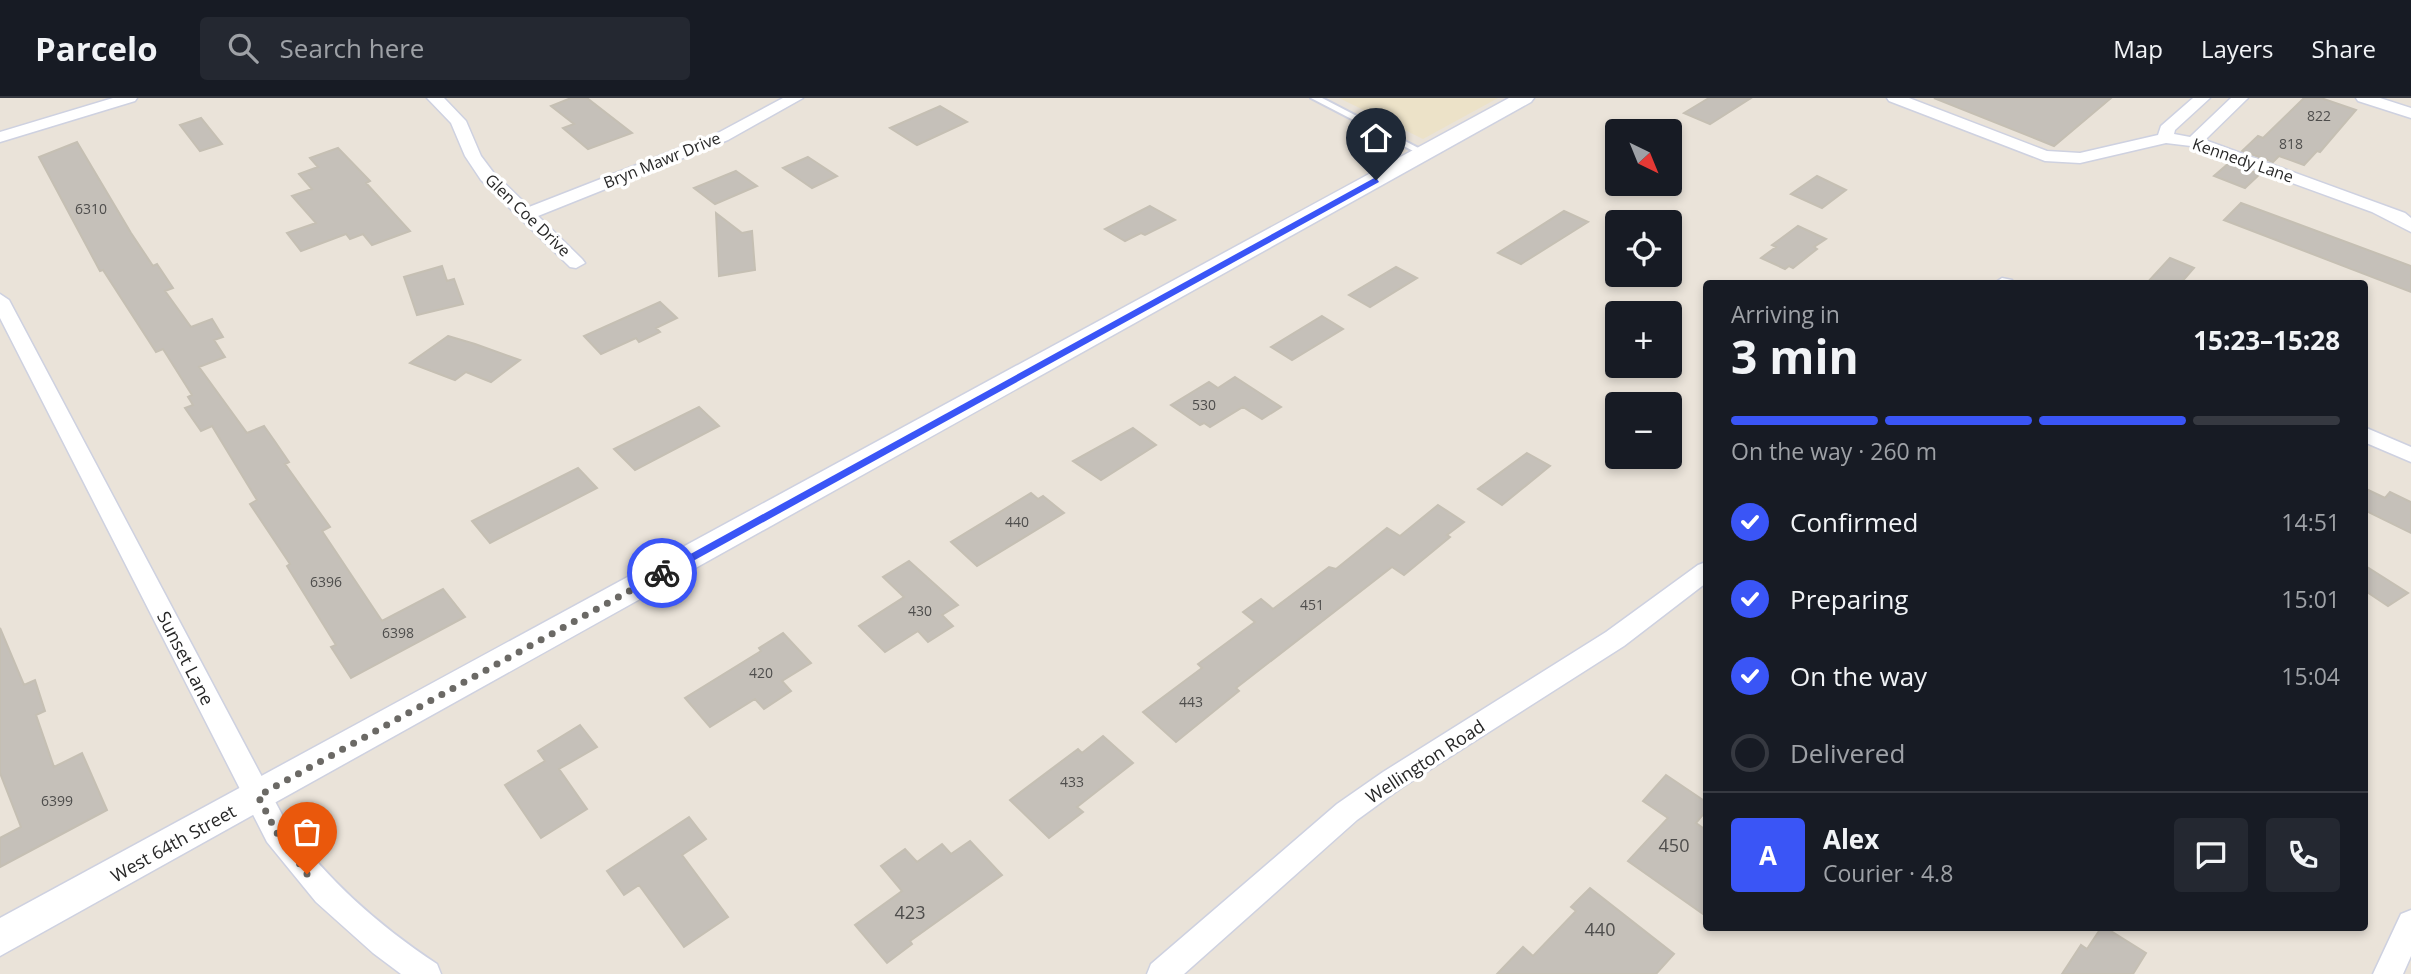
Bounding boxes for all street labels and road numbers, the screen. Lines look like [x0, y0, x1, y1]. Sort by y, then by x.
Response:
street label: Bryn Mawr Drive [600, 126, 724, 194]
street label: Kennedy Lane [2190, 132, 2296, 188]
street label: Glen Coe Drive [481, 169, 575, 261]
street label: Sunset Lane [152, 607, 220, 709]
street label: Wellington Road [1361, 714, 1489, 808]
street label: West 64th Street [106, 799, 240, 887]

